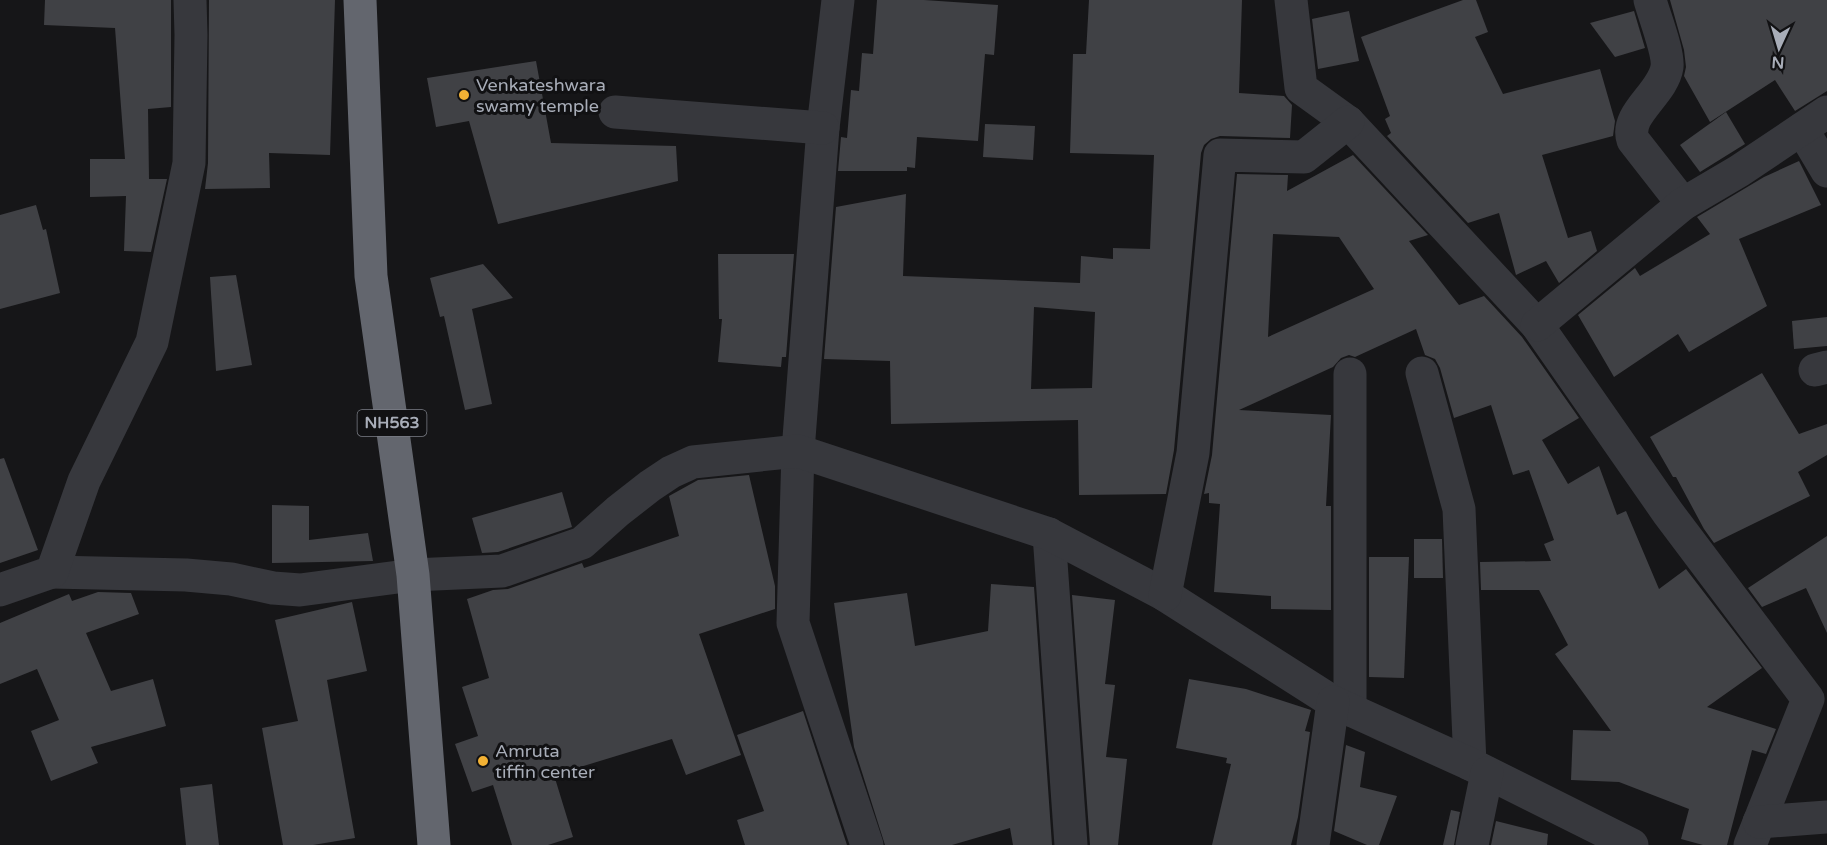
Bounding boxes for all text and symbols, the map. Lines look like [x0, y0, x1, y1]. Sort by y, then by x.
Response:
north arrow [1749, 18, 1809, 78]
text: N [1771, 52, 1785, 72]
place label: Venkateshwara swamy temple [476, 74, 606, 117]
marker: Venkateshwara swamy temple [457, 88, 471, 102]
road number: NH563 [358, 410, 426, 436]
place label: Amruta tiffin center [495, 740, 595, 783]
marker: Amruta tiffin center [476, 754, 490, 768]

